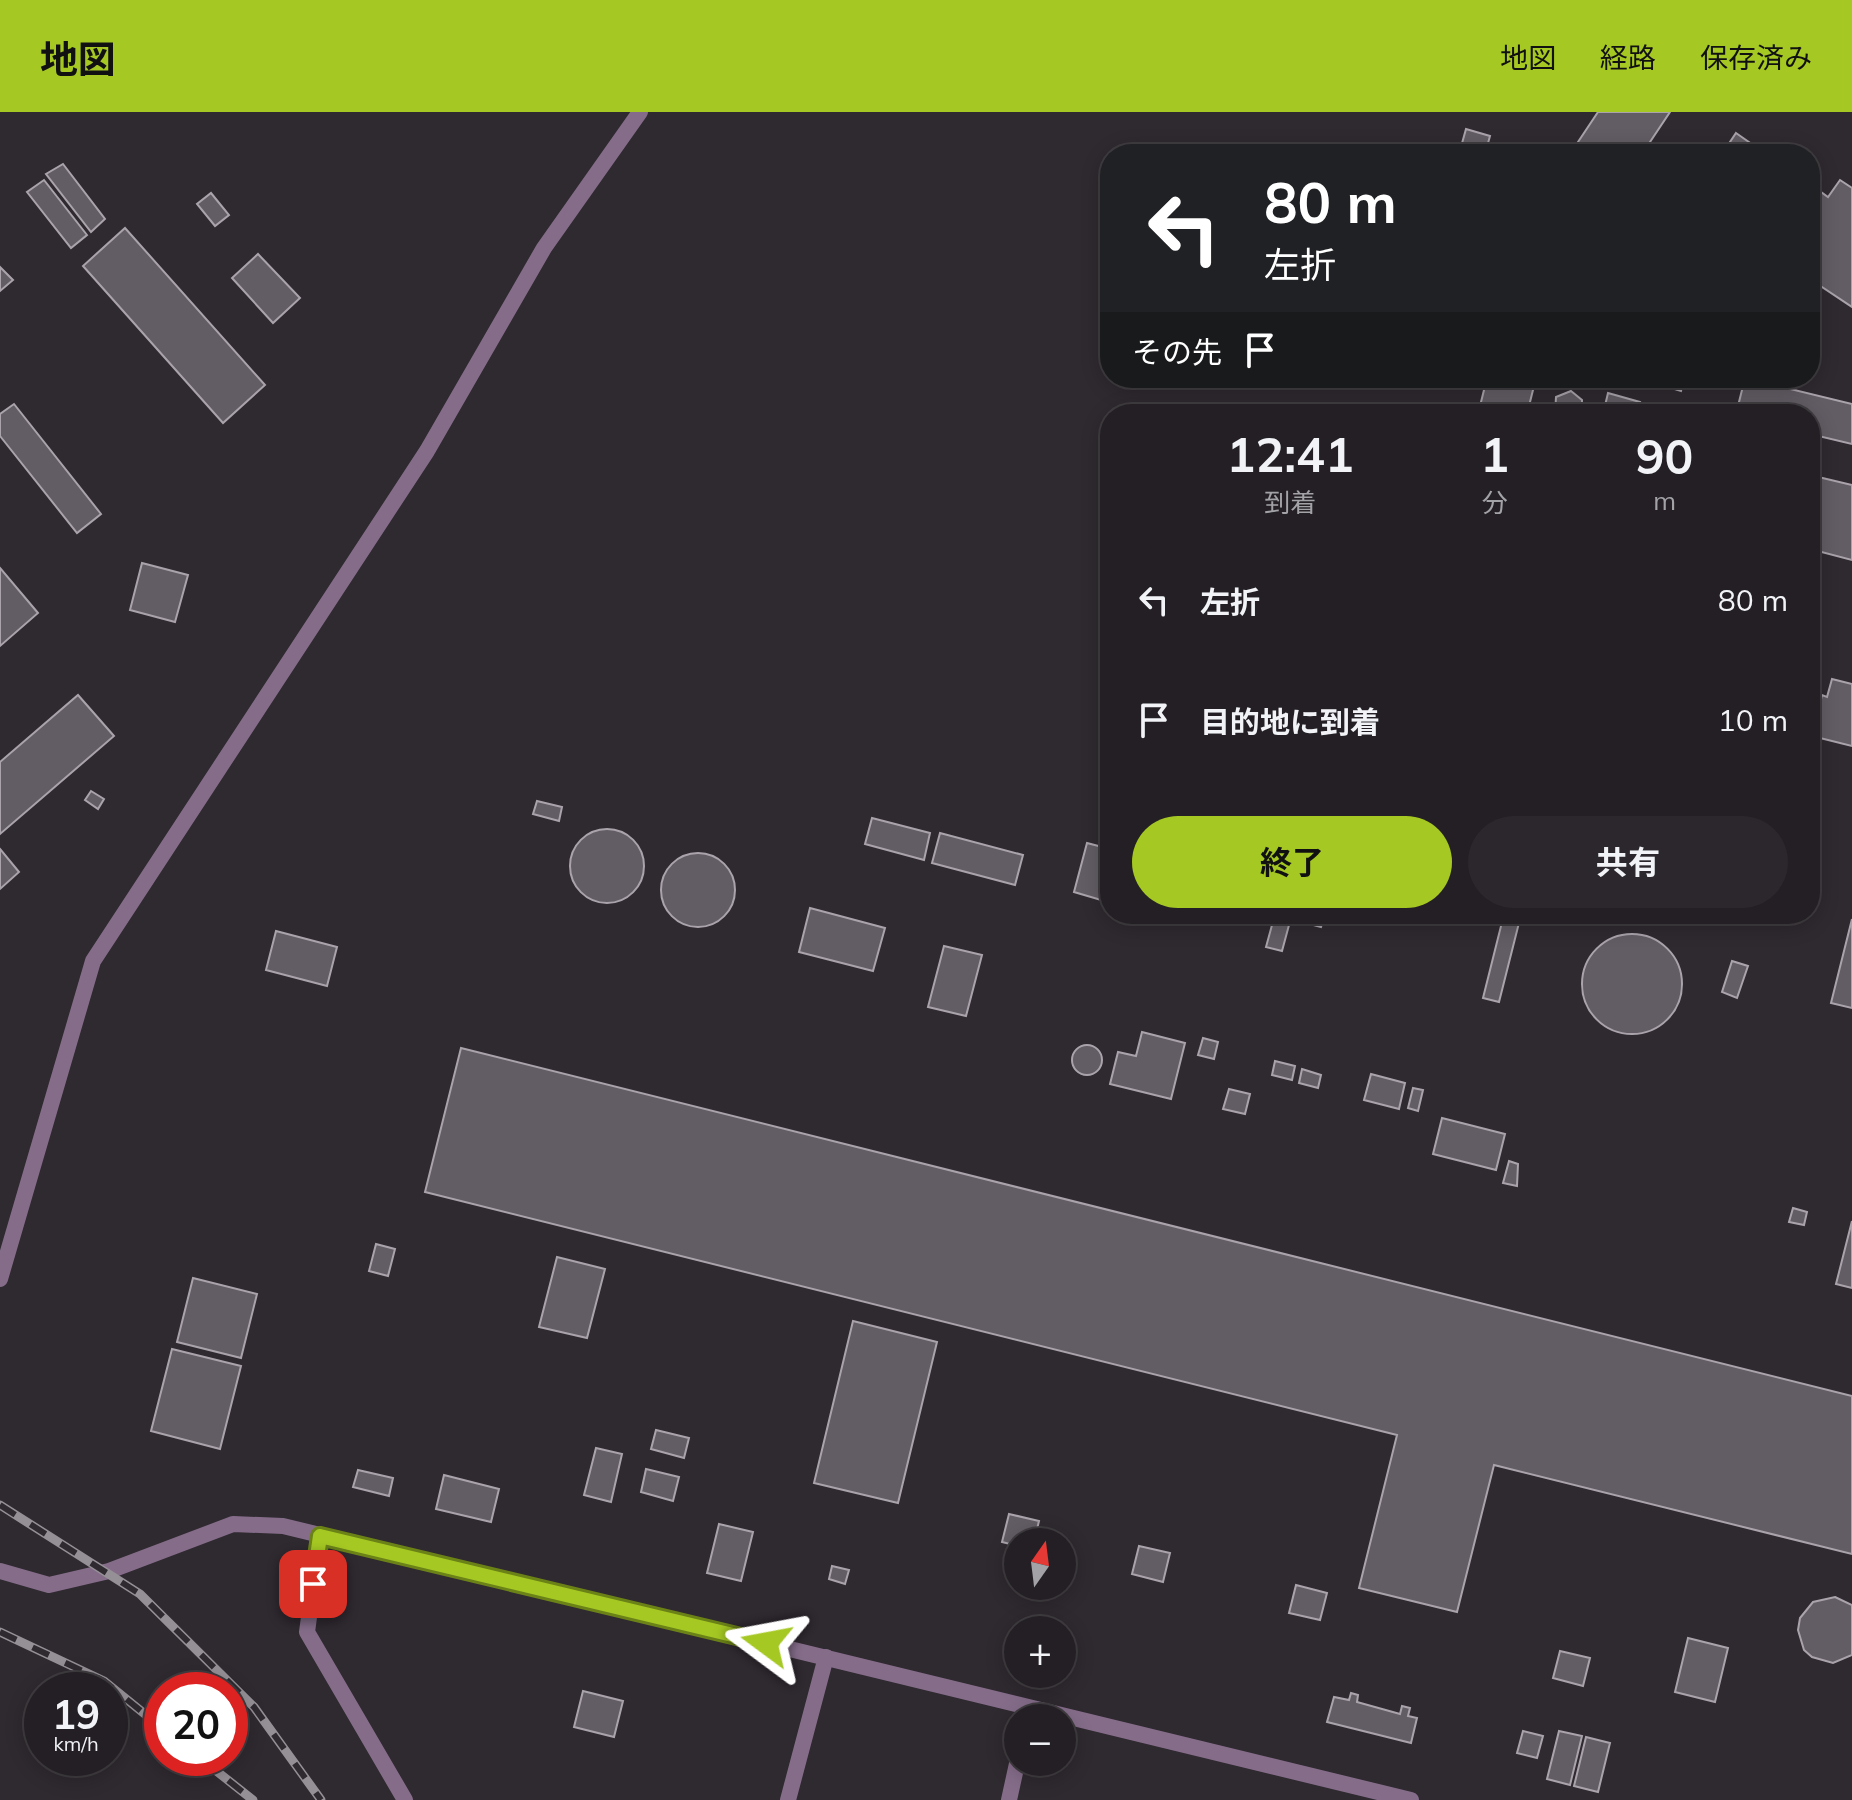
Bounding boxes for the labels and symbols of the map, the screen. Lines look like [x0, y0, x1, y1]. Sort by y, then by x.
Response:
north arrow [1004, 1528, 1076, 1600]
pin [279, 1550, 347, 1618]
position arrow [724, 1601, 808, 1685]
speed limit sign: 20 [144, 1672, 248, 1776]

